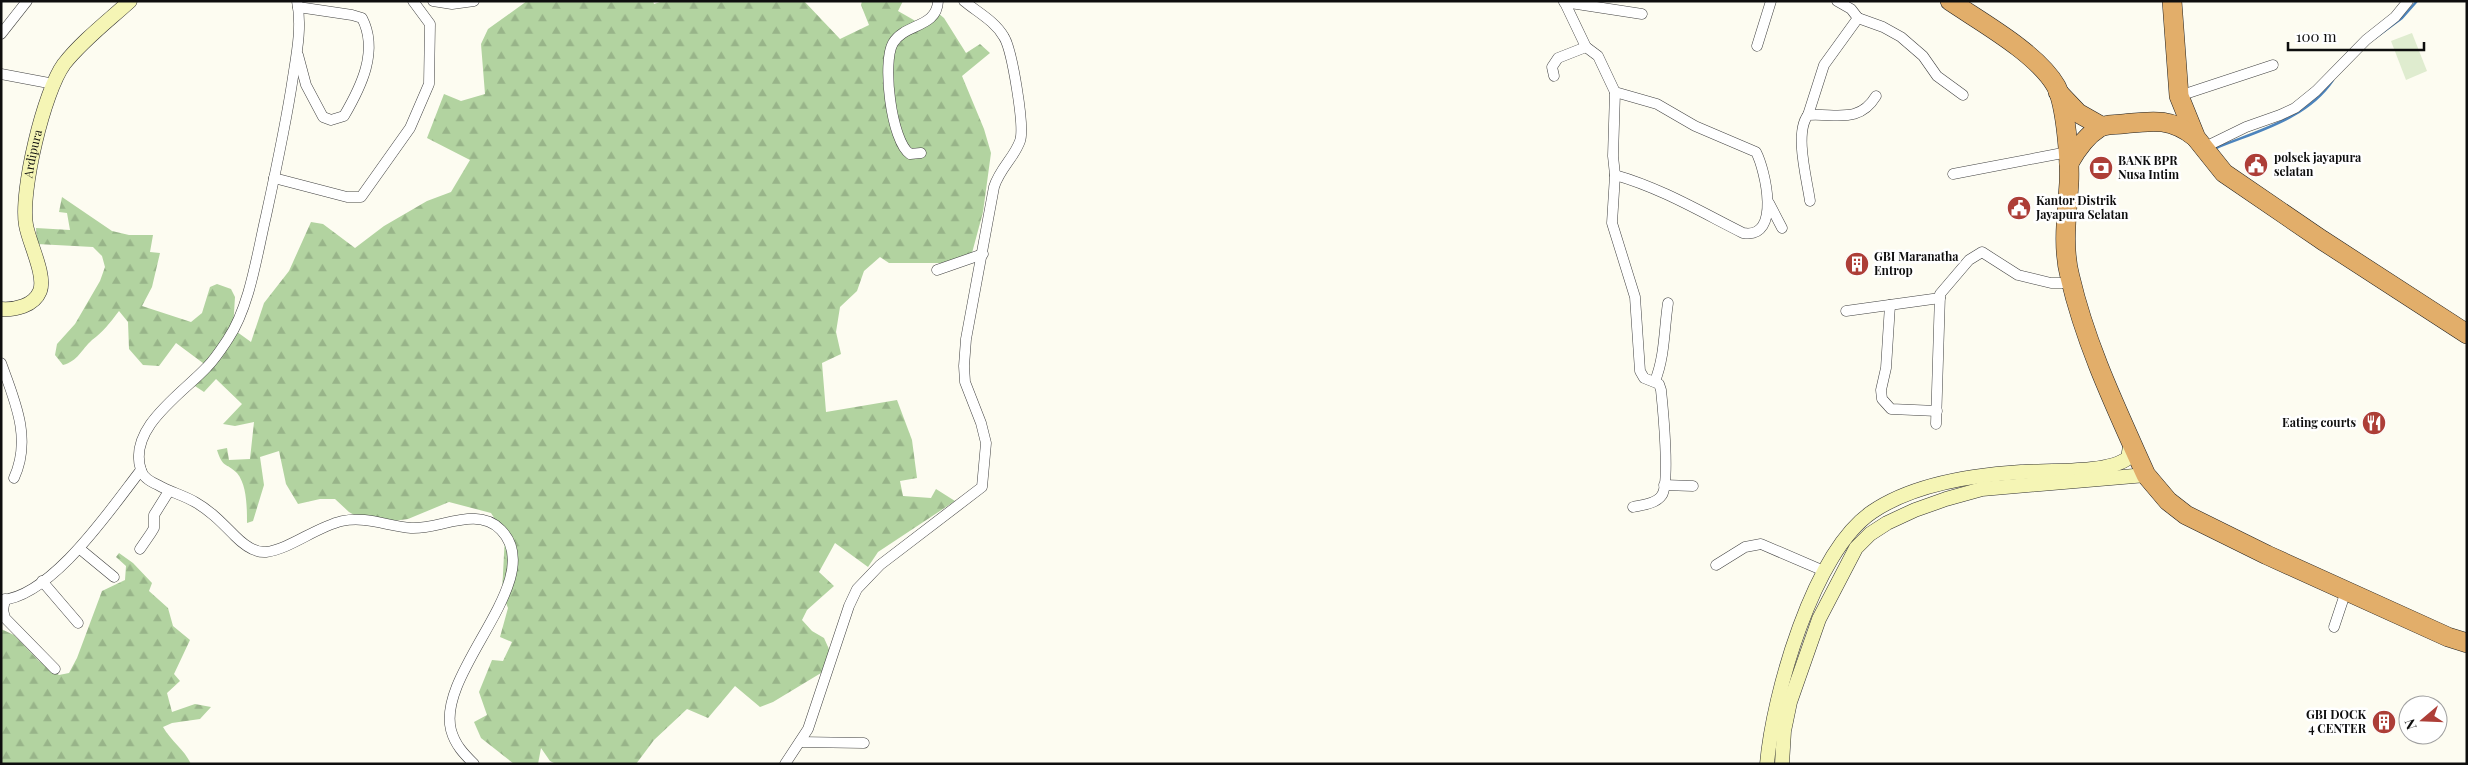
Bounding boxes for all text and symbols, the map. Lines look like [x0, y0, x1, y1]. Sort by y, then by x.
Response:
scale bar [2288, 20, 2424, 52]
text: 100 m [2296, 26, 2337, 46]
street label: Ardipura [19, 128, 45, 180]
place label: polsek jayapura selatan [2274, 149, 2362, 179]
place label: BANK BPR Nusa Intim [2118, 152, 2179, 182]
public building icon: polsek jayapura selatan [2243, 152, 2269, 178]
bank icon: BANK BPR Nusa Intim [2088, 155, 2114, 181]
place label: Kantor Distrik Jayapura Selatan [2035, 192, 2129, 222]
public building icon: Kantor Distrik Jayapura Selatan [2006, 195, 2032, 221]
place label: GBI Maranatha Entrop [1874, 248, 1959, 278]
building icon: GBI Maranatha Entrop [1844, 251, 1870, 277]
restaurant icon: Eating courts [2361, 410, 2387, 436]
place label: Eating courts [2282, 414, 2356, 430]
north arrow [2398, 695, 2448, 745]
place label: GBI DOCK 4 CENTER [2306, 706, 2367, 736]
building icon: GBI DOCK 4 CENTER [2371, 709, 2397, 735]
text: N [2400, 717, 2421, 732]

